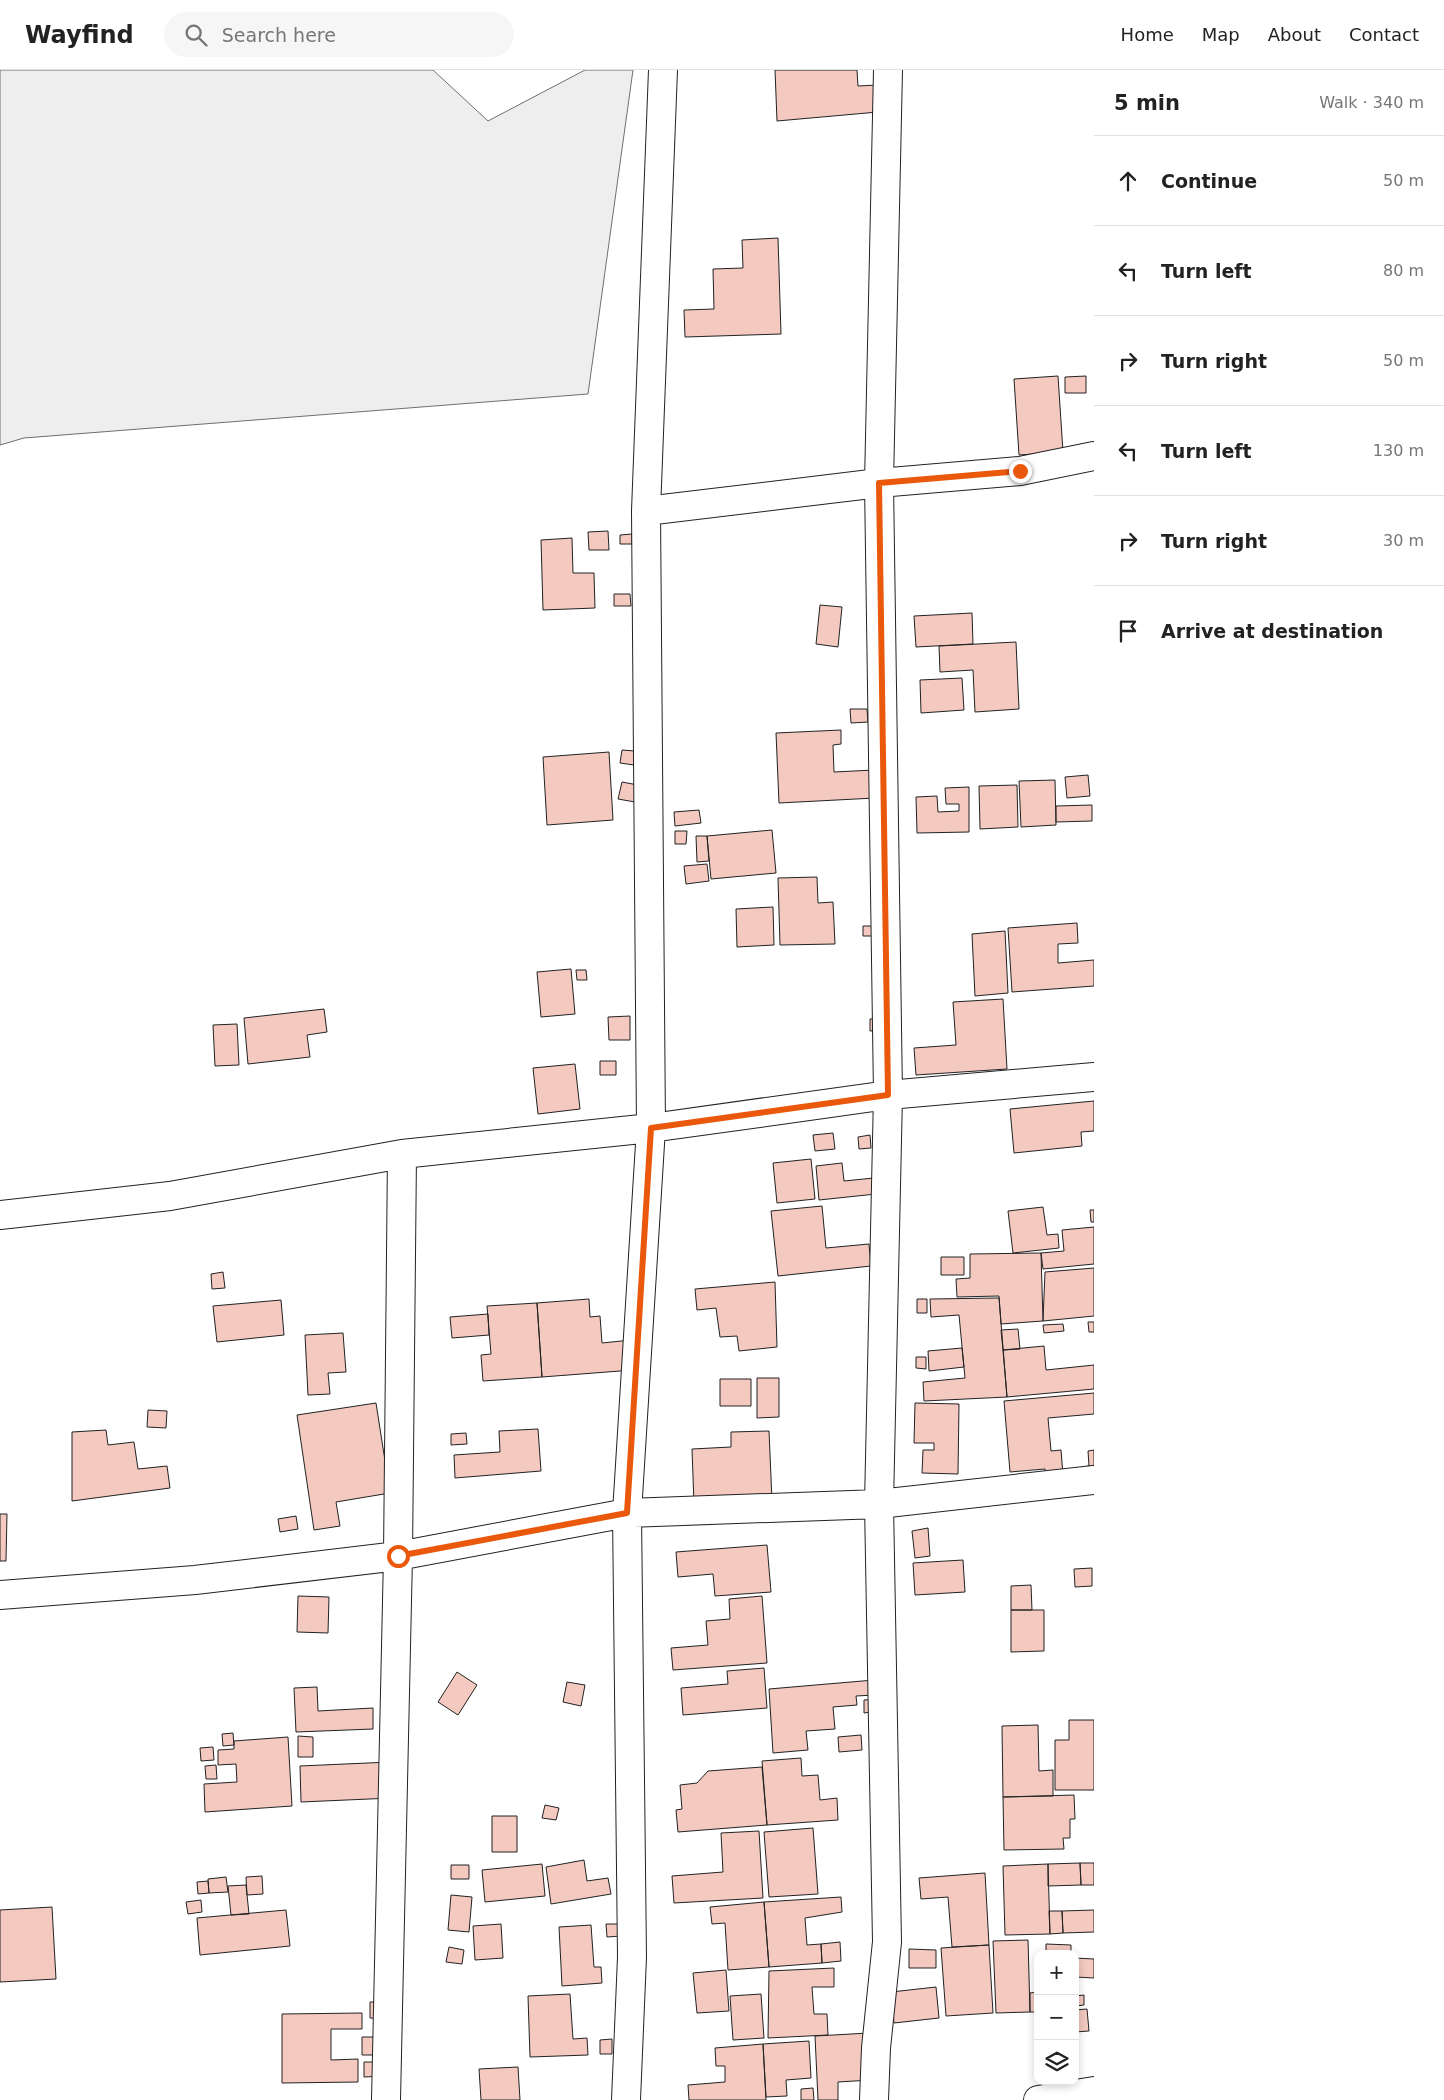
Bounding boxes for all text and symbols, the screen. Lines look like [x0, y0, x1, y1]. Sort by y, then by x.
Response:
search box [164, 12, 514, 57]
text: Wayfind [25, 21, 134, 49]
icon: search [182, 21, 210, 49]
text: Search here [222, 24, 336, 46]
text: Home [1121, 24, 1174, 45]
text: Map [1202, 24, 1240, 45]
text: About [1268, 24, 1321, 45]
text: Contact [1349, 24, 1419, 45]
text: 5 min [1114, 91, 1180, 115]
text: Walk · 340 m [1319, 93, 1424, 112]
icon: ahead [1114, 167, 1142, 195]
text: Continue [1161, 170, 1257, 192]
text: 50 m [1383, 171, 1424, 190]
icon: left [1114, 257, 1142, 285]
text: Turn left [1161, 260, 1252, 282]
text: 80 m [1383, 261, 1424, 280]
icon: right [1114, 347, 1142, 375]
text: Turn right [1161, 350, 1267, 372]
text: 50 m [1383, 351, 1424, 370]
icon: left [1114, 437, 1142, 465]
text: Turn left [1161, 440, 1252, 462]
text: 130 m [1373, 441, 1424, 460]
route end [1009, 460, 1032, 483]
icon: right [1114, 527, 1142, 555]
text: Turn right [1161, 530, 1267, 552]
text: 30 m [1383, 531, 1424, 550]
icon: arrive [1114, 617, 1142, 645]
text: Arrive at destination [1161, 620, 1383, 642]
route start [387, 1545, 410, 1568]
map controls [1034, 1950, 1079, 2085]
button: + [1034, 1950, 1079, 1995]
button: − [1034, 1995, 1079, 2040]
button: layers [1034, 2040, 1079, 2085]

